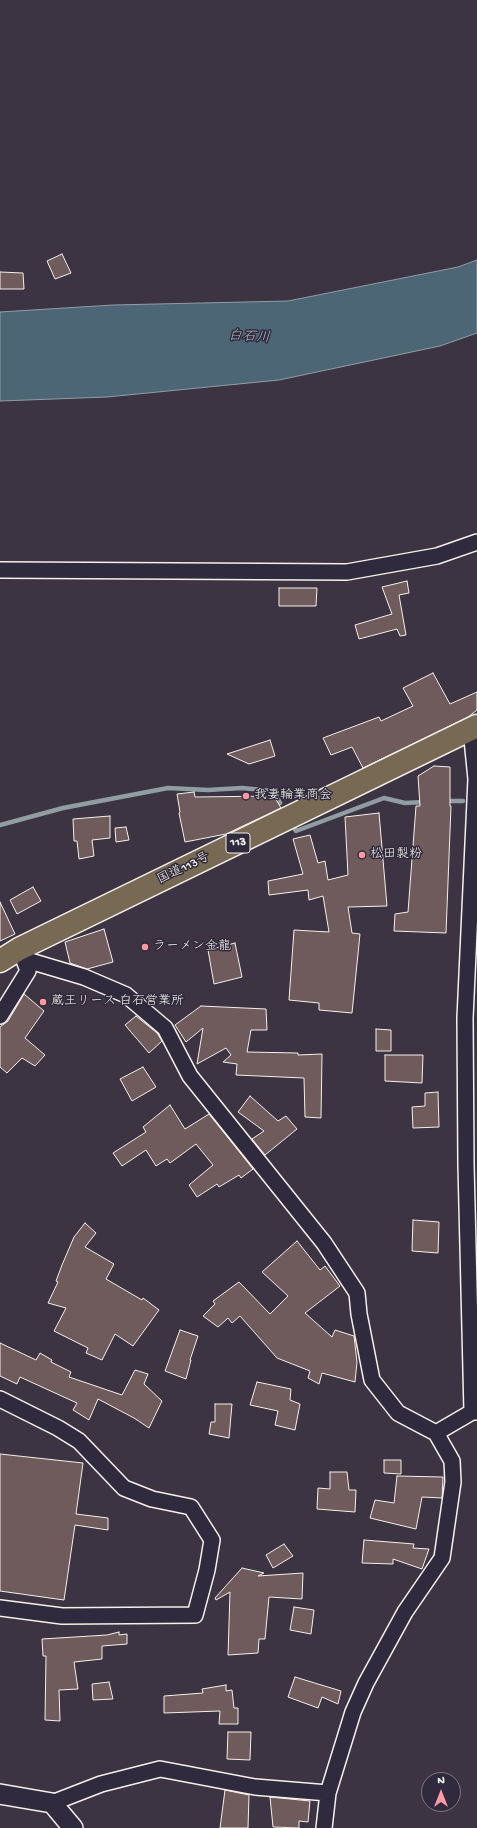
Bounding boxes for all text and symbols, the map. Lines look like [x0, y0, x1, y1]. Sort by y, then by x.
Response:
water label: 白石川 [228, 329, 270, 347]
place label: 我妻輪業商会 [254, 788, 332, 804]
marker: 我妻輪業商会 [241, 791, 251, 801]
road number: 113 [226, 833, 250, 853]
place label: 松田製粉 [370, 847, 422, 863]
street label: 国道113号 [155, 850, 213, 888]
marker: 松田製粉 [357, 850, 367, 860]
place label: ラーメン金龍 [153, 939, 231, 955]
marker: ラーメン金龍 [140, 942, 150, 952]
place label: 蔵王リース 白石営業所 [51, 994, 184, 1010]
marker: 蔵王リース 白石営業所 [38, 997, 48, 1007]
north arrow [421, 1772, 461, 1812]
text: N [437, 1775, 445, 1787]

